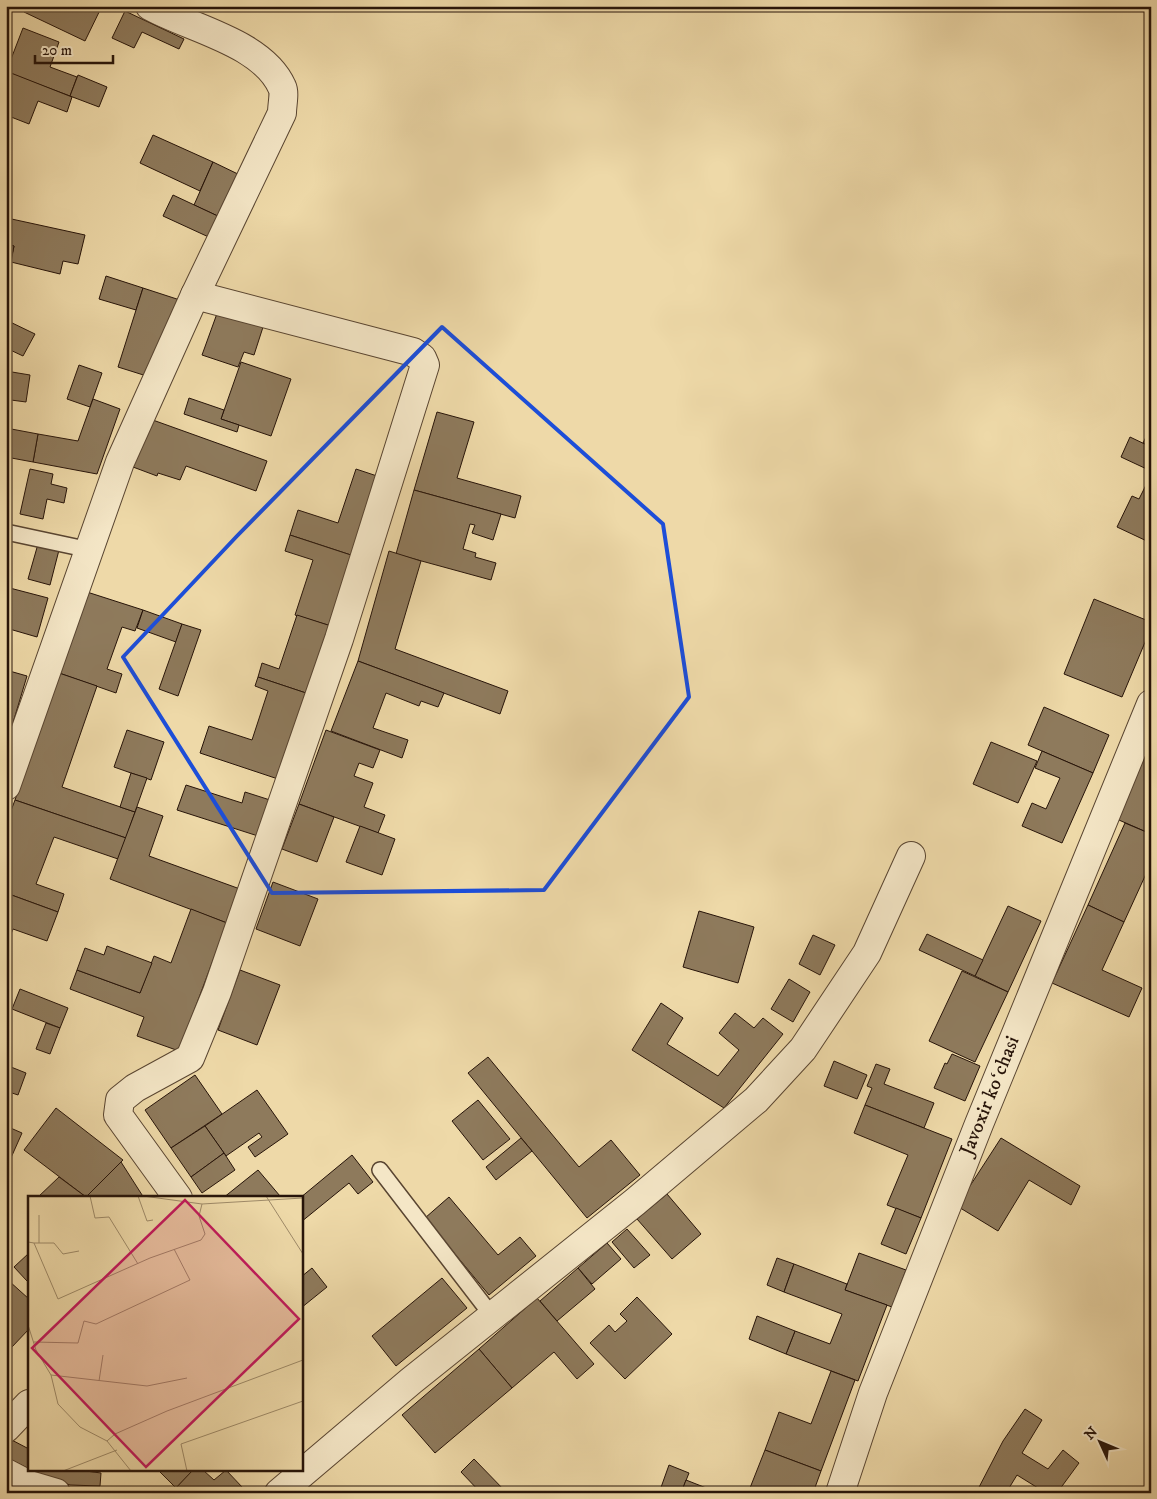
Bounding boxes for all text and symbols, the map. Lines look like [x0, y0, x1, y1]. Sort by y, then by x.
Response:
scale bar [35, 32, 112, 64]
text: 20 m [42, 41, 72, 60]
street label: Javoxir koʻchasi [954, 1033, 1025, 1161]
inset map [28, 1196, 302, 1472]
north arrow [1074, 1416, 1124, 1466]
text: N [1081, 1423, 1102, 1444]

